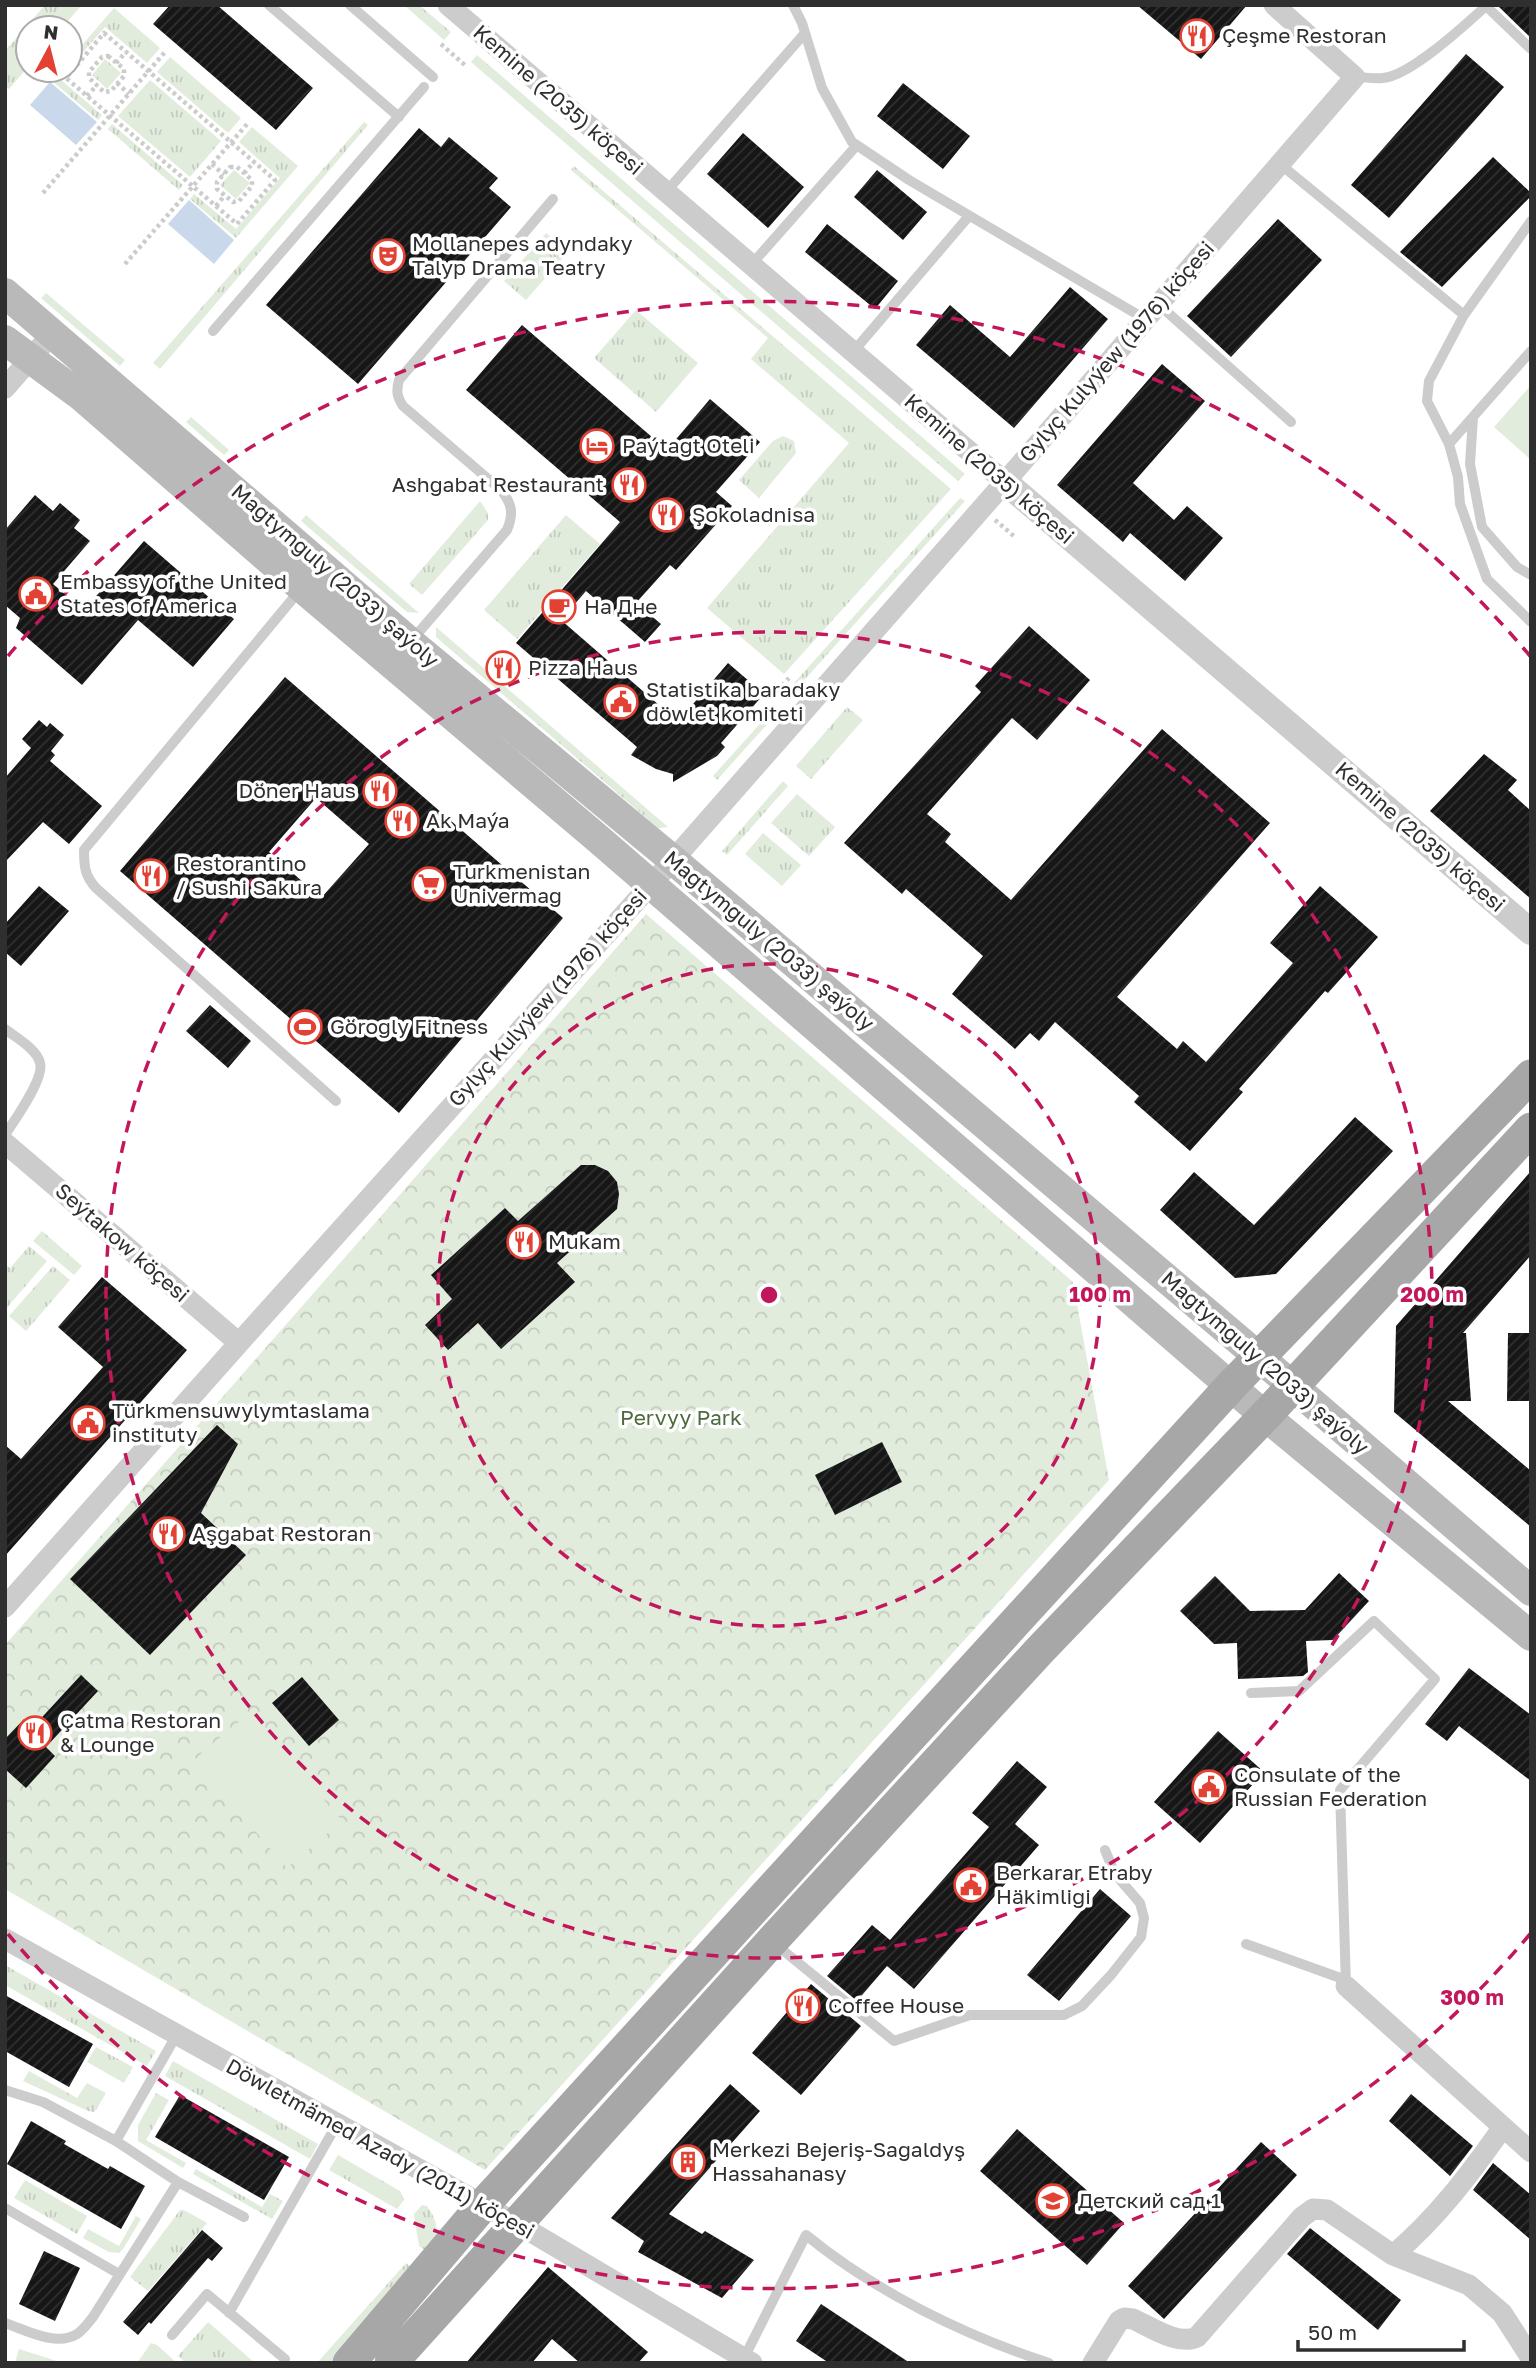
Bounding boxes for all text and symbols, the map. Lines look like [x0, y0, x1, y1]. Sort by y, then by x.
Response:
north arrow [14, 14, 84, 84]
restaurant icon: Çeşme Restoran [1178, 17, 1216, 55]
text: N [43, 19, 60, 44]
street label: Kemine (2035) köçesi [469, 19, 649, 180]
place label: Çeşme Restoran [1222, 22, 1387, 48]
place label: Mollanepes adyndaky Talyp Drama Teatry [412, 230, 633, 280]
street label: Gylyç Kulyýew (1976) köçesi [1013, 236, 1219, 467]
theatre icon: Mollanepes adyndaky Talyp Drama Teatry [369, 237, 407, 275]
street label: Kemine (2035) köçesi [900, 388, 1080, 549]
hotel icon: Paýtagt Oteli [578, 427, 616, 465]
place label: Paýtagt Oteli [622, 432, 755, 458]
restaurant icon: Ashgabat Restaurant [610, 466, 648, 504]
place label: Ashgabat Restaurant [392, 471, 604, 497]
street label: Magtymguly (2033) şaýoly [227, 478, 445, 673]
restaurant icon: Şokoladnisa [648, 496, 686, 534]
place label: Şokoladnisa [692, 501, 815, 527]
place label: Embassy of the United States of America [60, 568, 287, 618]
public building icon: Embassy of the United States of America [17, 575, 55, 613]
cafe icon: На Дне [540, 588, 578, 626]
place label: На Дне [584, 593, 657, 619]
restaurant icon: Pizza Haus [484, 649, 522, 687]
place label: Pizza Haus [528, 654, 638, 680]
place label: Statistika baradaky döwlet komiteti [646, 676, 841, 726]
public building icon: Statistika baradaky döwlet komiteti [602, 683, 640, 721]
street label: Kemine (2035) köçesi [1331, 756, 1511, 917]
restaurant icon: Döner Haus [361, 772, 399, 810]
place label: Döner Haus [239, 777, 356, 803]
restaurant icon: Ak Maýa [383, 802, 421, 840]
place label: Ak Maýa [426, 807, 510, 833]
street label: Magtymguly (2033) şaýoly [659, 845, 880, 1036]
place label: Restorantino / Sushi Sakura [176, 850, 322, 900]
restaurant icon: Restorantino / Sushi Sakura [132, 857, 170, 895]
place label: Turkmenistan Univermag [453, 858, 591, 908]
supermarket icon: Turkmenistan Univermag [410, 865, 448, 903]
street label: Gylyç Kulyýew (1976) köçesi [442, 883, 652, 1112]
sports icon: Görogly Fitness [286, 1008, 324, 1046]
place label: Görogly Fitness [330, 1013, 488, 1039]
street label: Seýtakow köçesi [51, 1177, 195, 1307]
restaurant icon: Mukam [505, 1223, 543, 1261]
place label: Mukam [548, 1228, 621, 1254]
street label: Magtymguly (2033) şaýoly [1157, 1265, 1375, 1460]
text: 100 m [1069, 1281, 1131, 1307]
text: 200 m [1400, 1281, 1464, 1307]
centre of rings [757, 1283, 781, 1307]
place label: Türkmensuwylymtaslama instituty [112, 1397, 370, 1447]
public building icon: Türkmensuwylymtaslama instituty [69, 1404, 107, 1442]
park label: Pervyy Park [620, 1404, 742, 1430]
restaurant icon: Aşgabat Restoran [149, 1515, 187, 1553]
place label: Aşgabat Restoran [192, 1520, 371, 1546]
place label: Çatma Restoran & Lounge [60, 1707, 221, 1757]
restaurant icon: Çatma Restoran & Lounge [16, 1714, 54, 1752]
place label: Consulate of the Russian Federation [1234, 1761, 1427, 1811]
public building icon: Consulate of the Russian Federation [1190, 1768, 1228, 1806]
place label: Berkarar Etraby Häkimligi [996, 1859, 1153, 1909]
public building icon: Berkarar Etraby Häkimligi [952, 1866, 990, 1904]
text: 300 m [1440, 1984, 1504, 2010]
restaurant icon: Coffee House [784, 1987, 822, 2025]
place label: Coffee House [828, 1992, 964, 2018]
street label: Döwletmämed Azady (2011) köçesi [222, 2052, 539, 2244]
place label: Merkezi Bejeriş-Sagaldyş Hassahanasy [712, 2136, 965, 2186]
building icon: Merkezi Bejeriş-Sagaldyş Hassahanasy [669, 2143, 707, 2181]
school or university icon: Детский сад 1 [1034, 2182, 1072, 2220]
place label: Детский сад 1 [1078, 2187, 1221, 2213]
scale bar [1298, 2308, 1464, 2352]
text: 50 m [1308, 2319, 1357, 2345]

